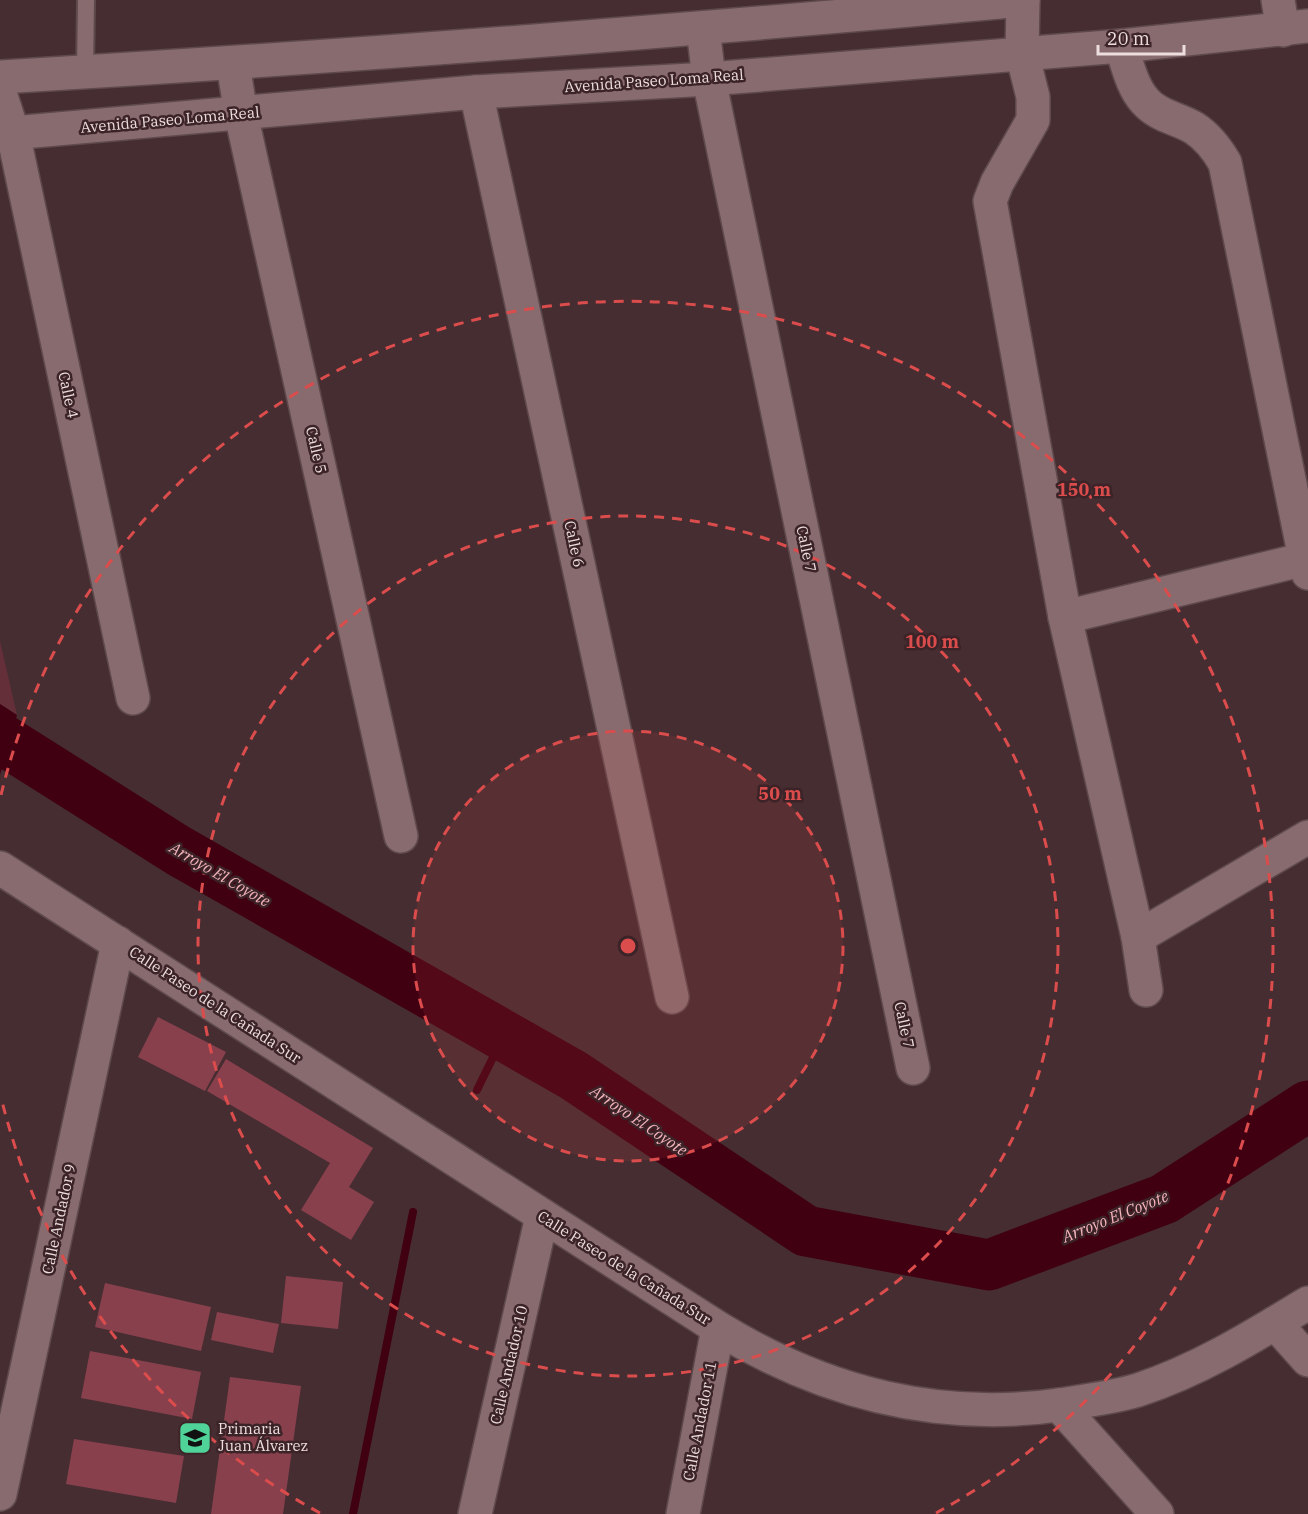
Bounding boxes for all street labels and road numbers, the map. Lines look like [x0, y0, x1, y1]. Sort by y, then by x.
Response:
street label: Avenida Paseo Loma Real [564, 65, 744, 96]
street label: Avenida Paseo Loma Real [80, 102, 260, 137]
street label: Calle 4 [54, 370, 83, 420]
street label: Calle 5 [302, 425, 331, 475]
street label: Calle 6 [560, 519, 589, 569]
street label: Calle 7 [792, 524, 821, 574]
street label: Calle Paseo de la Cañada Sur [126, 942, 305, 1067]
street label: Calle 7 [890, 1000, 919, 1050]
street label: Calle Andador 9 [38, 1162, 79, 1276]
street label: Calle Paseo de la Cañada Sur [534, 1206, 715, 1329]
street label: Calle Andador 10 [486, 1304, 531, 1426]
street label: Calle Andador 11 [679, 1360, 720, 1482]

